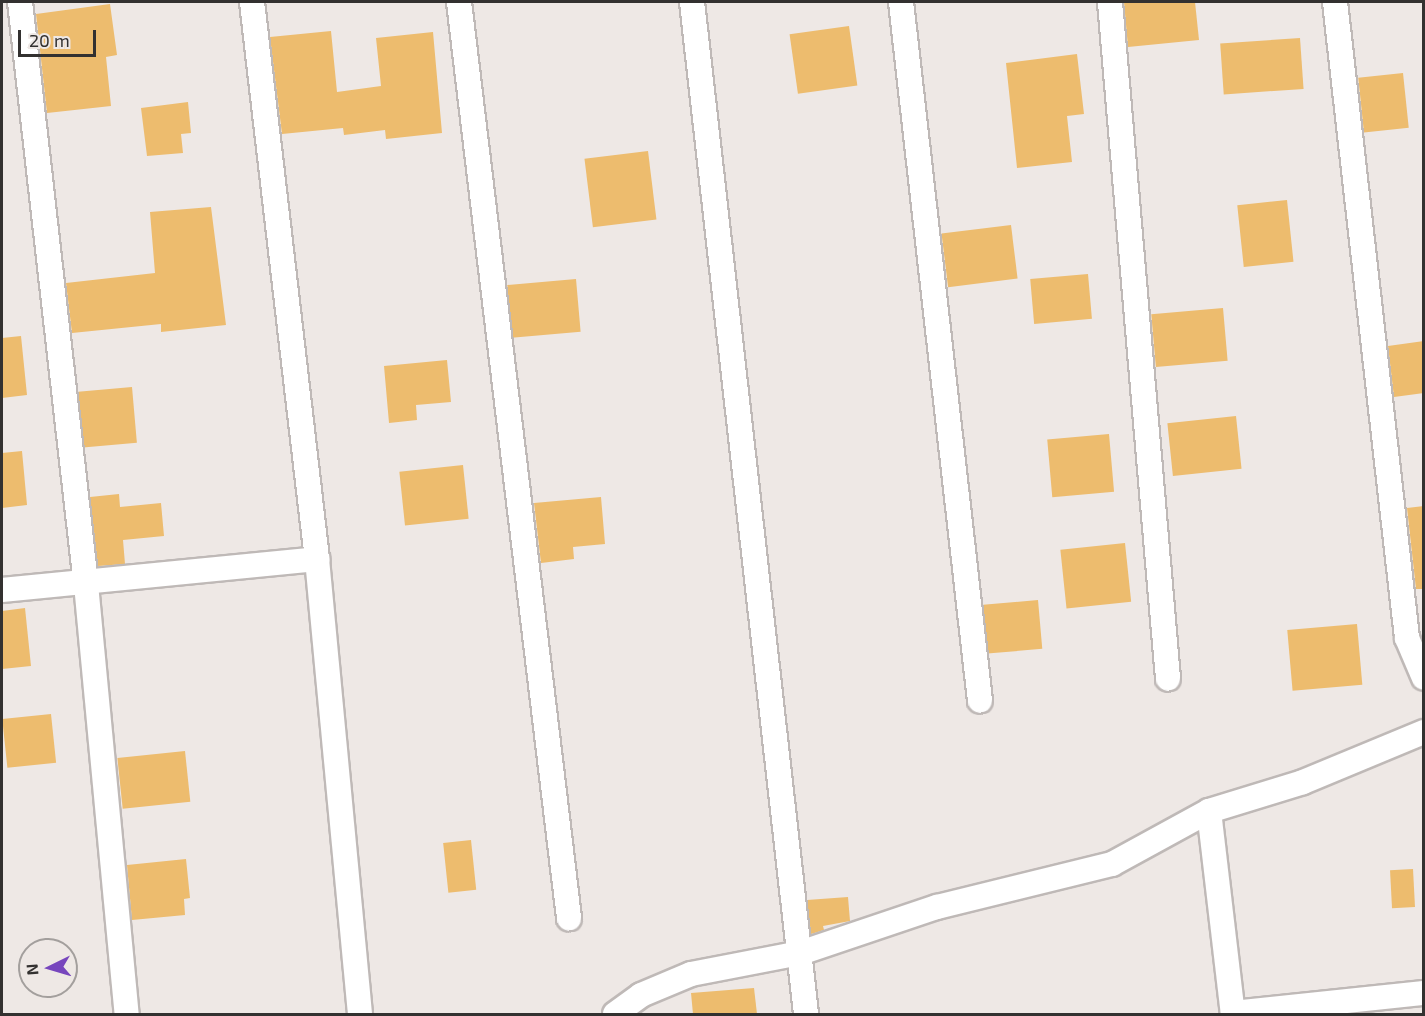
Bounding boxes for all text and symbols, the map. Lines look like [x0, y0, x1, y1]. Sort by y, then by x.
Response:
scale bar [21, 18, 99, 56]
text: 20 m [29, 29, 70, 51]
north arrow [18, 938, 78, 998]
text: N [22, 963, 42, 976]

